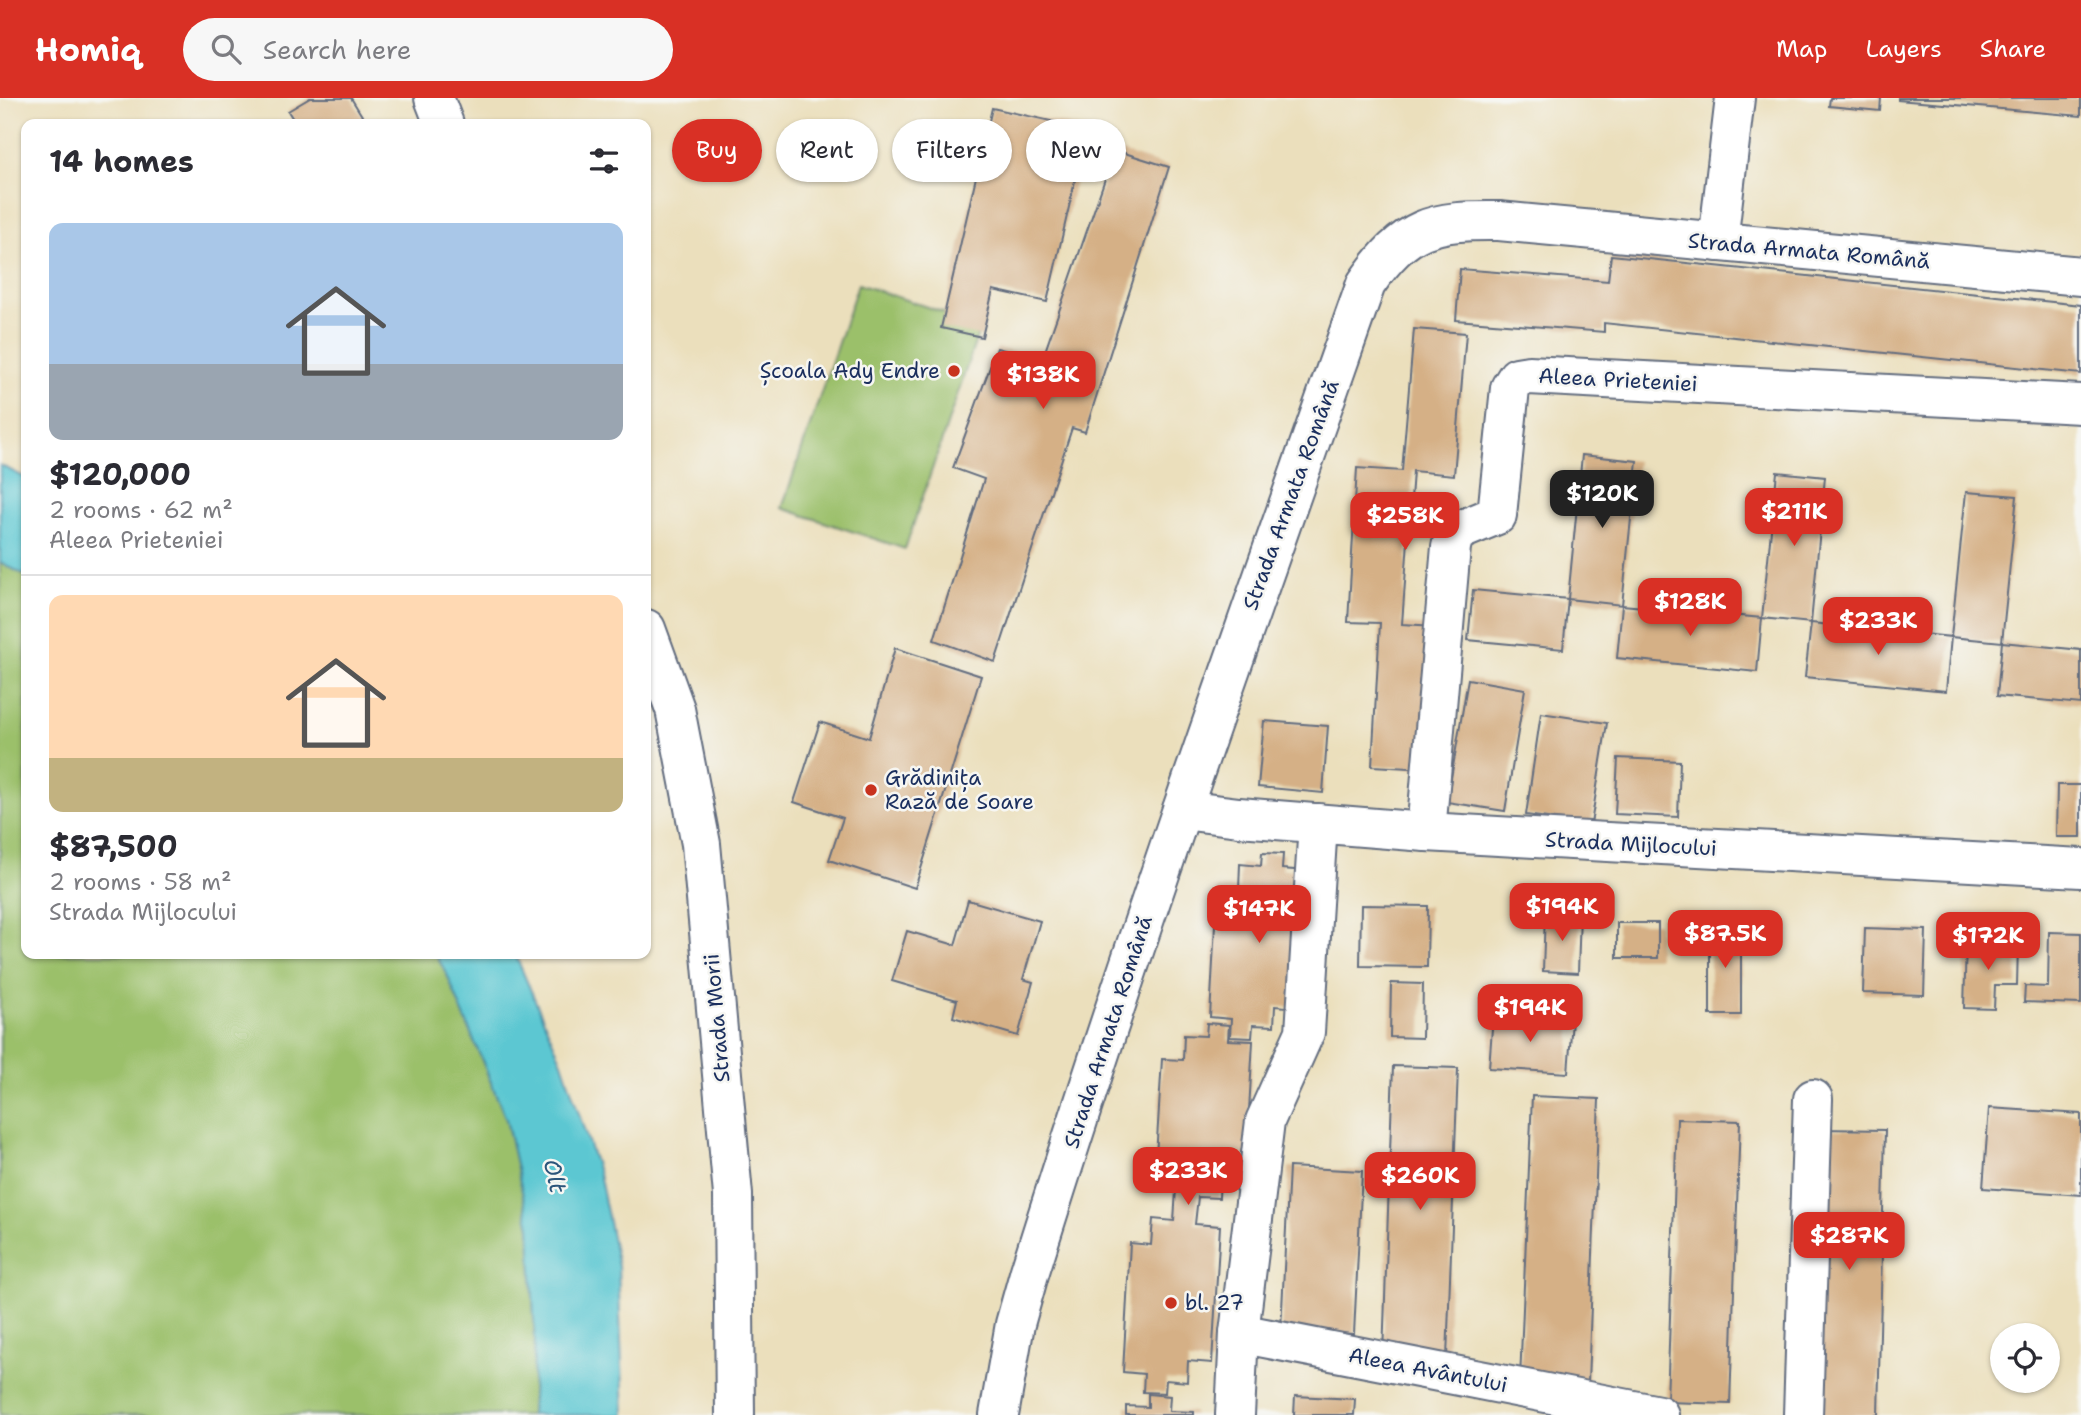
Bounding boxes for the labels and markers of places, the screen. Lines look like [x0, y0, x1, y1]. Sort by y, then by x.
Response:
pin: $138K [994, 352, 1092, 411]
place label: Școala Ady Endre [760, 357, 940, 386]
marker: Școala Ady Endre [946, 363, 962, 379]
pin: $120K [1553, 470, 1651, 530]
pin: $211K [1745, 489, 1843, 548]
pin: $258K [1356, 492, 1454, 552]
pin: $128K [1641, 578, 1739, 638]
pin: $233K [1829, 598, 1927, 657]
place label: Grădinița Rază de Soare [885, 764, 1034, 816]
marker: Grădinița Rază de Soare [863, 782, 879, 798]
pin: $194K [1513, 884, 1611, 943]
pin: $147K [1210, 886, 1308, 945]
pin: $87.5K [1668, 910, 1782, 970]
pin: $172K [1939, 912, 2037, 972]
pin: $194K [1481, 984, 1579, 1044]
pin: $233K [1139, 1148, 1237, 1207]
pin: $260K [1371, 1152, 1469, 1212]
pin: $287K [1800, 1212, 1898, 1272]
place label: bl. 27 [1185, 1289, 1244, 1317]
marker: bl. 27 [1163, 1295, 1179, 1311]

